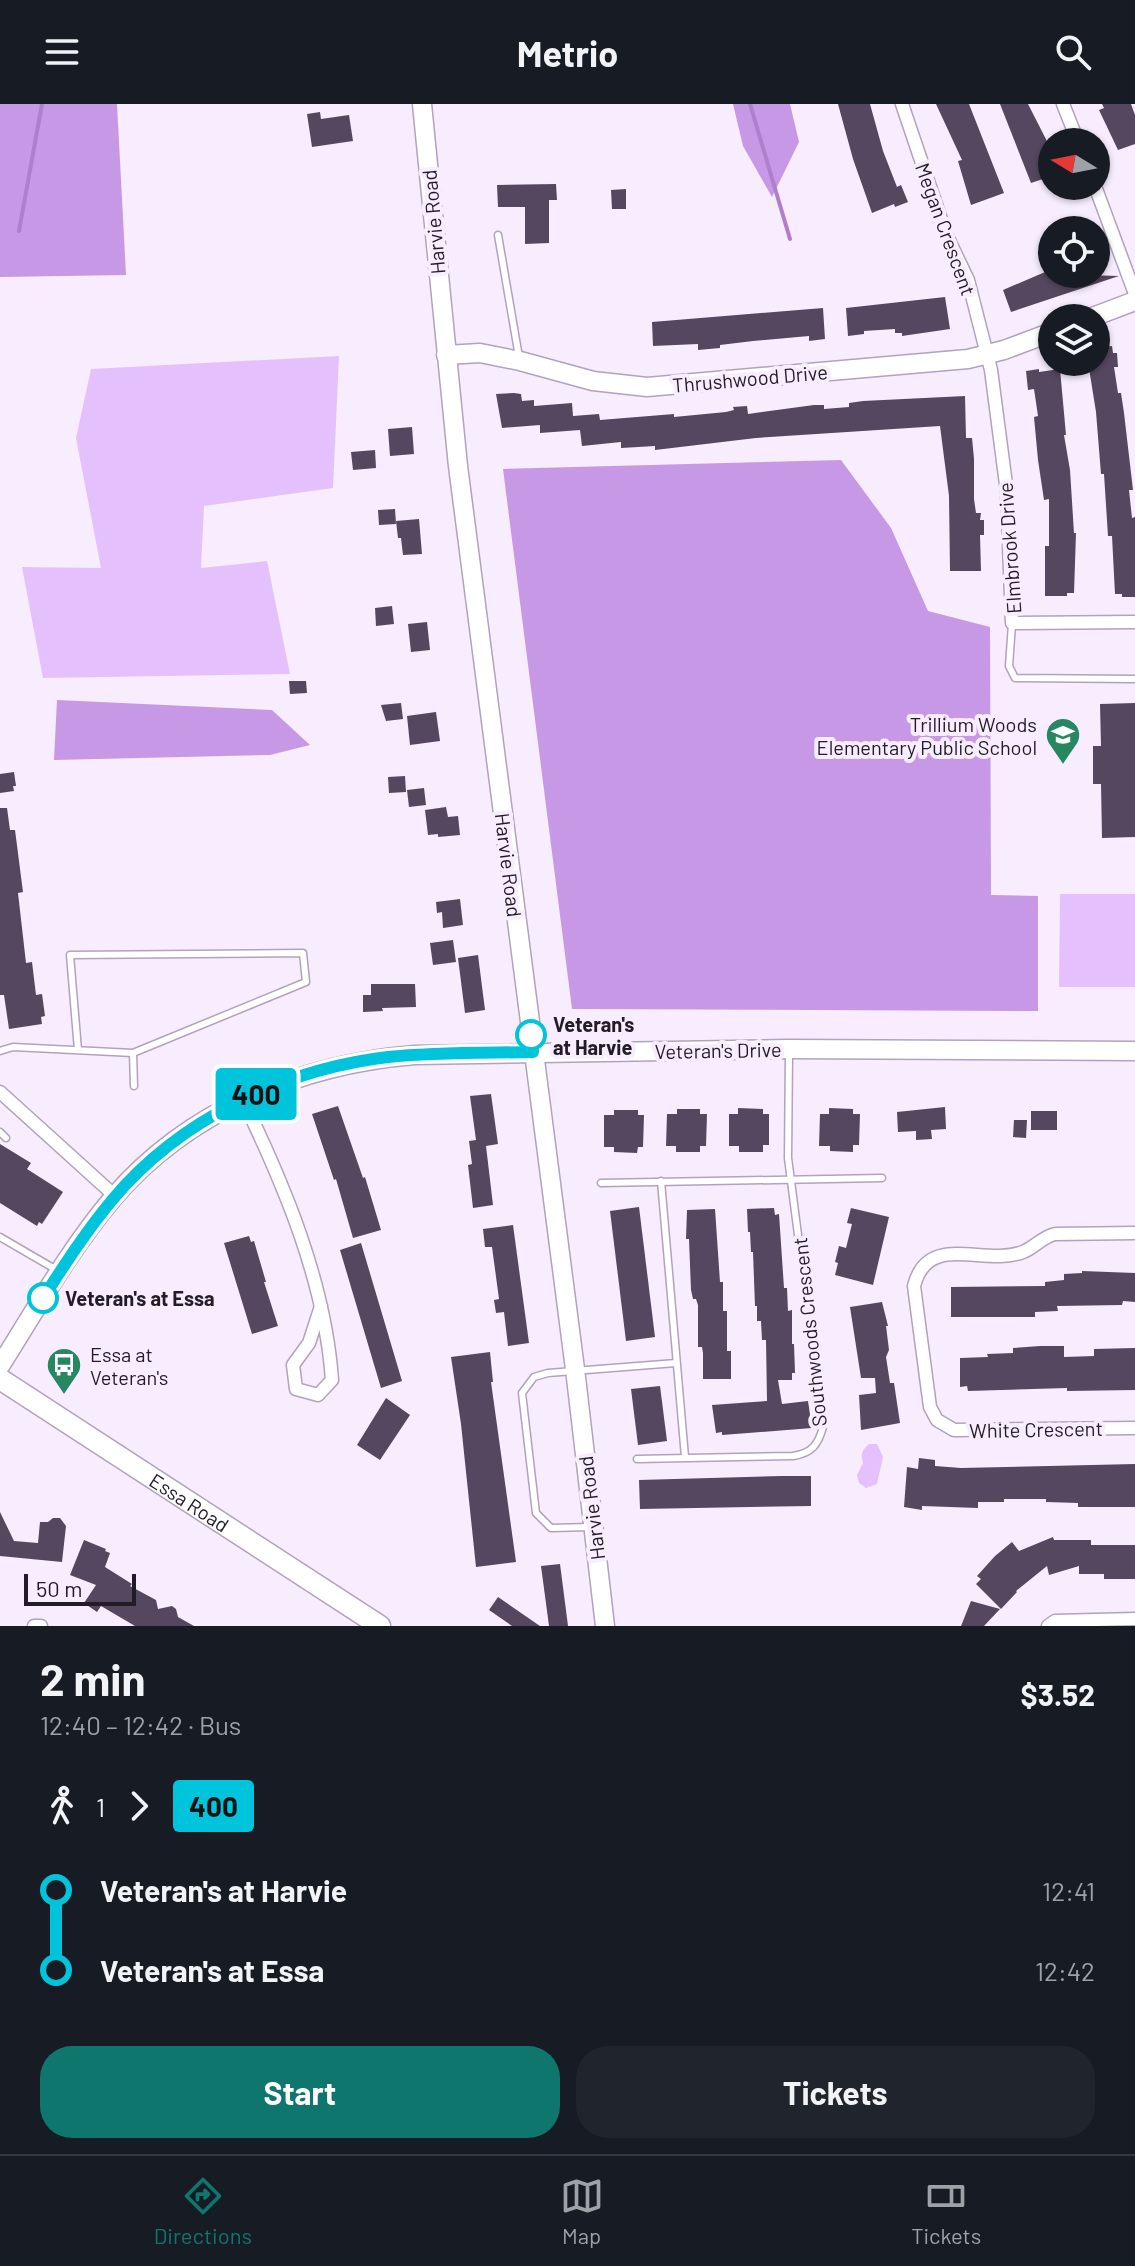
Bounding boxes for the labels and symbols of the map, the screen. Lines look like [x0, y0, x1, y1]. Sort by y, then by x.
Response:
north arrow [1038, 128, 1110, 200]
street label: Megan Crescent [911, 160, 981, 298]
street label: Harvie Road [416, 169, 450, 275]
street label: Thrushwood Drive [671, 359, 829, 397]
street label: Elmbrook Drive [992, 481, 1026, 615]
place label: Trillium Woods Elementary Public School [817, 712, 1037, 759]
school or university icon: Trillium Woods Elementary Public School [1044, 716, 1082, 766]
street label: Harvie Road [491, 812, 527, 918]
place label: Veteran's at Harvie [553, 1012, 634, 1059]
marker: Veteran's at Harvie [516, 1020, 546, 1050]
street label: Veteran's Drive [654, 1037, 782, 1063]
line badge: 400 [210, 1068, 302, 1120]
street label: Southwoods Crescent [787, 1236, 831, 1428]
marker: Veteran's at Essa [28, 1283, 58, 1313]
place label: Veteran's at Essa [65, 1286, 215, 1310]
place label: Essa at Veteran's [90, 1342, 168, 1389]
bus stop icon: Essa at Veteran's [45, 1346, 83, 1396]
street label: White Crescent [969, 1416, 1103, 1442]
street label: Harvie Road [573, 1455, 609, 1561]
street label: Essa Road [145, 1468, 234, 1537]
scale bar [24, 1570, 136, 1606]

